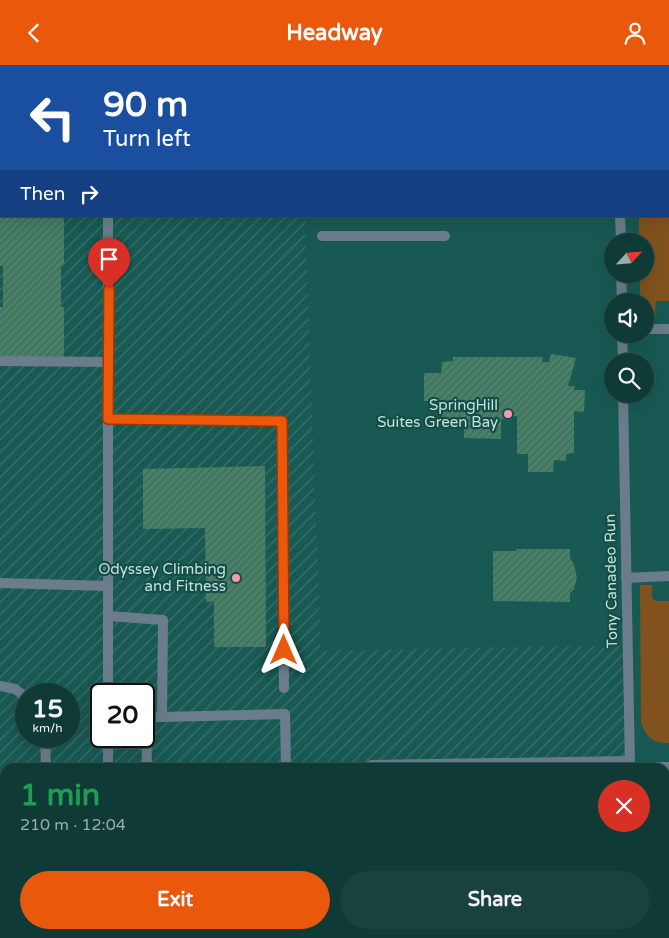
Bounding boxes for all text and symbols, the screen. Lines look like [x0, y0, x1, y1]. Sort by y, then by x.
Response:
icon: back [20, 19, 48, 47]
icon: person [621, 19, 649, 47]
text: Headway [286, 20, 383, 46]
text: 90 m [103, 84, 188, 126]
icon: left [20, 85, 85, 150]
text: Turn left [103, 126, 191, 152]
icon: right [75, 180, 103, 208]
text: Then [20, 183, 65, 205]
north arrow [604, 233, 654, 283]
map controls [604, 233, 654, 403]
pin [88, 238, 130, 289]
icon: arrive [95, 245, 123, 273]
button: sound [604, 293, 654, 343]
button: search [604, 353, 654, 403]
place label: SpringHill Suites Green Bay [377, 396, 498, 431]
marker: SpringHill Suites Green Bay [502, 408, 514, 420]
street label: Tony Canadeo Run [601, 514, 621, 648]
place label: Odyssey Climbing and Fitness [98, 560, 226, 595]
marker: Odyssey Climbing and Fitness [230, 572, 242, 584]
position arrow [257, 623, 309, 675]
speed limit sign: 20 [90, 683, 155, 748]
text: 15 [32, 694, 63, 724]
text: km/h [32, 721, 63, 735]
text: 1 min [20, 777, 100, 814]
button: close [598, 780, 650, 832]
text: 210 m · 12:04 [20, 815, 126, 835]
button: Exit [20, 871, 330, 929]
button: Share [340, 871, 650, 929]

